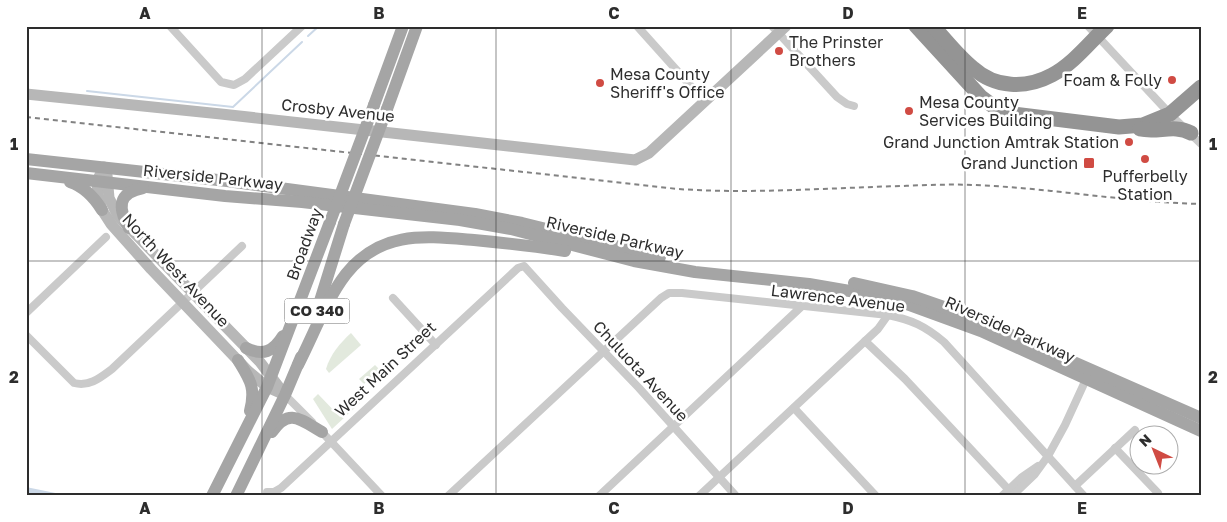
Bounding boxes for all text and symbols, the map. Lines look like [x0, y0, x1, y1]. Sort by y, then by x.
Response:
text: A [139, 3, 151, 23]
text: B [373, 3, 385, 23]
text: C [608, 3, 620, 23]
text: D [842, 3, 854, 23]
text: E [1077, 3, 1087, 23]
place label: The Prinster Brothers [789, 32, 883, 70]
marker: The Prinster Brothers [773, 45, 785, 57]
place label: Mesa County Sheriff's Office [610, 64, 725, 102]
place label: Foam & Folly [1063, 70, 1162, 90]
marker: Foam & Folly [1166, 74, 1178, 86]
marker: Mesa County Sheriff's Office [594, 77, 606, 89]
place label: Mesa County Services Building [919, 92, 1052, 130]
street label: Crosby Avenue [280, 94, 396, 126]
marker: Mesa County Services Building [903, 105, 915, 117]
place label: Grand Junction Amtrak Station [883, 132, 1119, 152]
text: 1 [10, 134, 18, 154]
text: 1 [1209, 134, 1217, 154]
marker: Grand Junction Amtrak Station [1123, 136, 1135, 148]
place label: Grand Junction [961, 153, 1078, 173]
marker: Pufferbelly Station [1139, 153, 1151, 165]
marker: Grand Junction [1082, 156, 1096, 170]
street label: Riverside Parkway [142, 160, 284, 194]
place label: Pufferbelly Station [1102, 166, 1188, 204]
street label: Broadway [282, 205, 326, 283]
street label: North West Avenue [118, 209, 234, 331]
street label: Riverside Parkway [544, 211, 686, 263]
street label: Lawrence Avenue [770, 280, 906, 316]
street label: Riverside Parkway [942, 291, 1078, 367]
road number: CO 340 [284, 298, 350, 324]
street label: Chuluota Avenue [589, 316, 693, 426]
street label: West Main Street [330, 317, 440, 421]
text: 2 [9, 367, 19, 387]
text: 2 [1208, 367, 1218, 387]
north arrow [1130, 424, 1180, 474]
text: N [1135, 430, 1154, 450]
text: A [139, 498, 151, 518]
text: B [373, 498, 385, 518]
text: C [608, 498, 620, 518]
text: D [842, 498, 854, 518]
text: E [1077, 498, 1087, 518]

